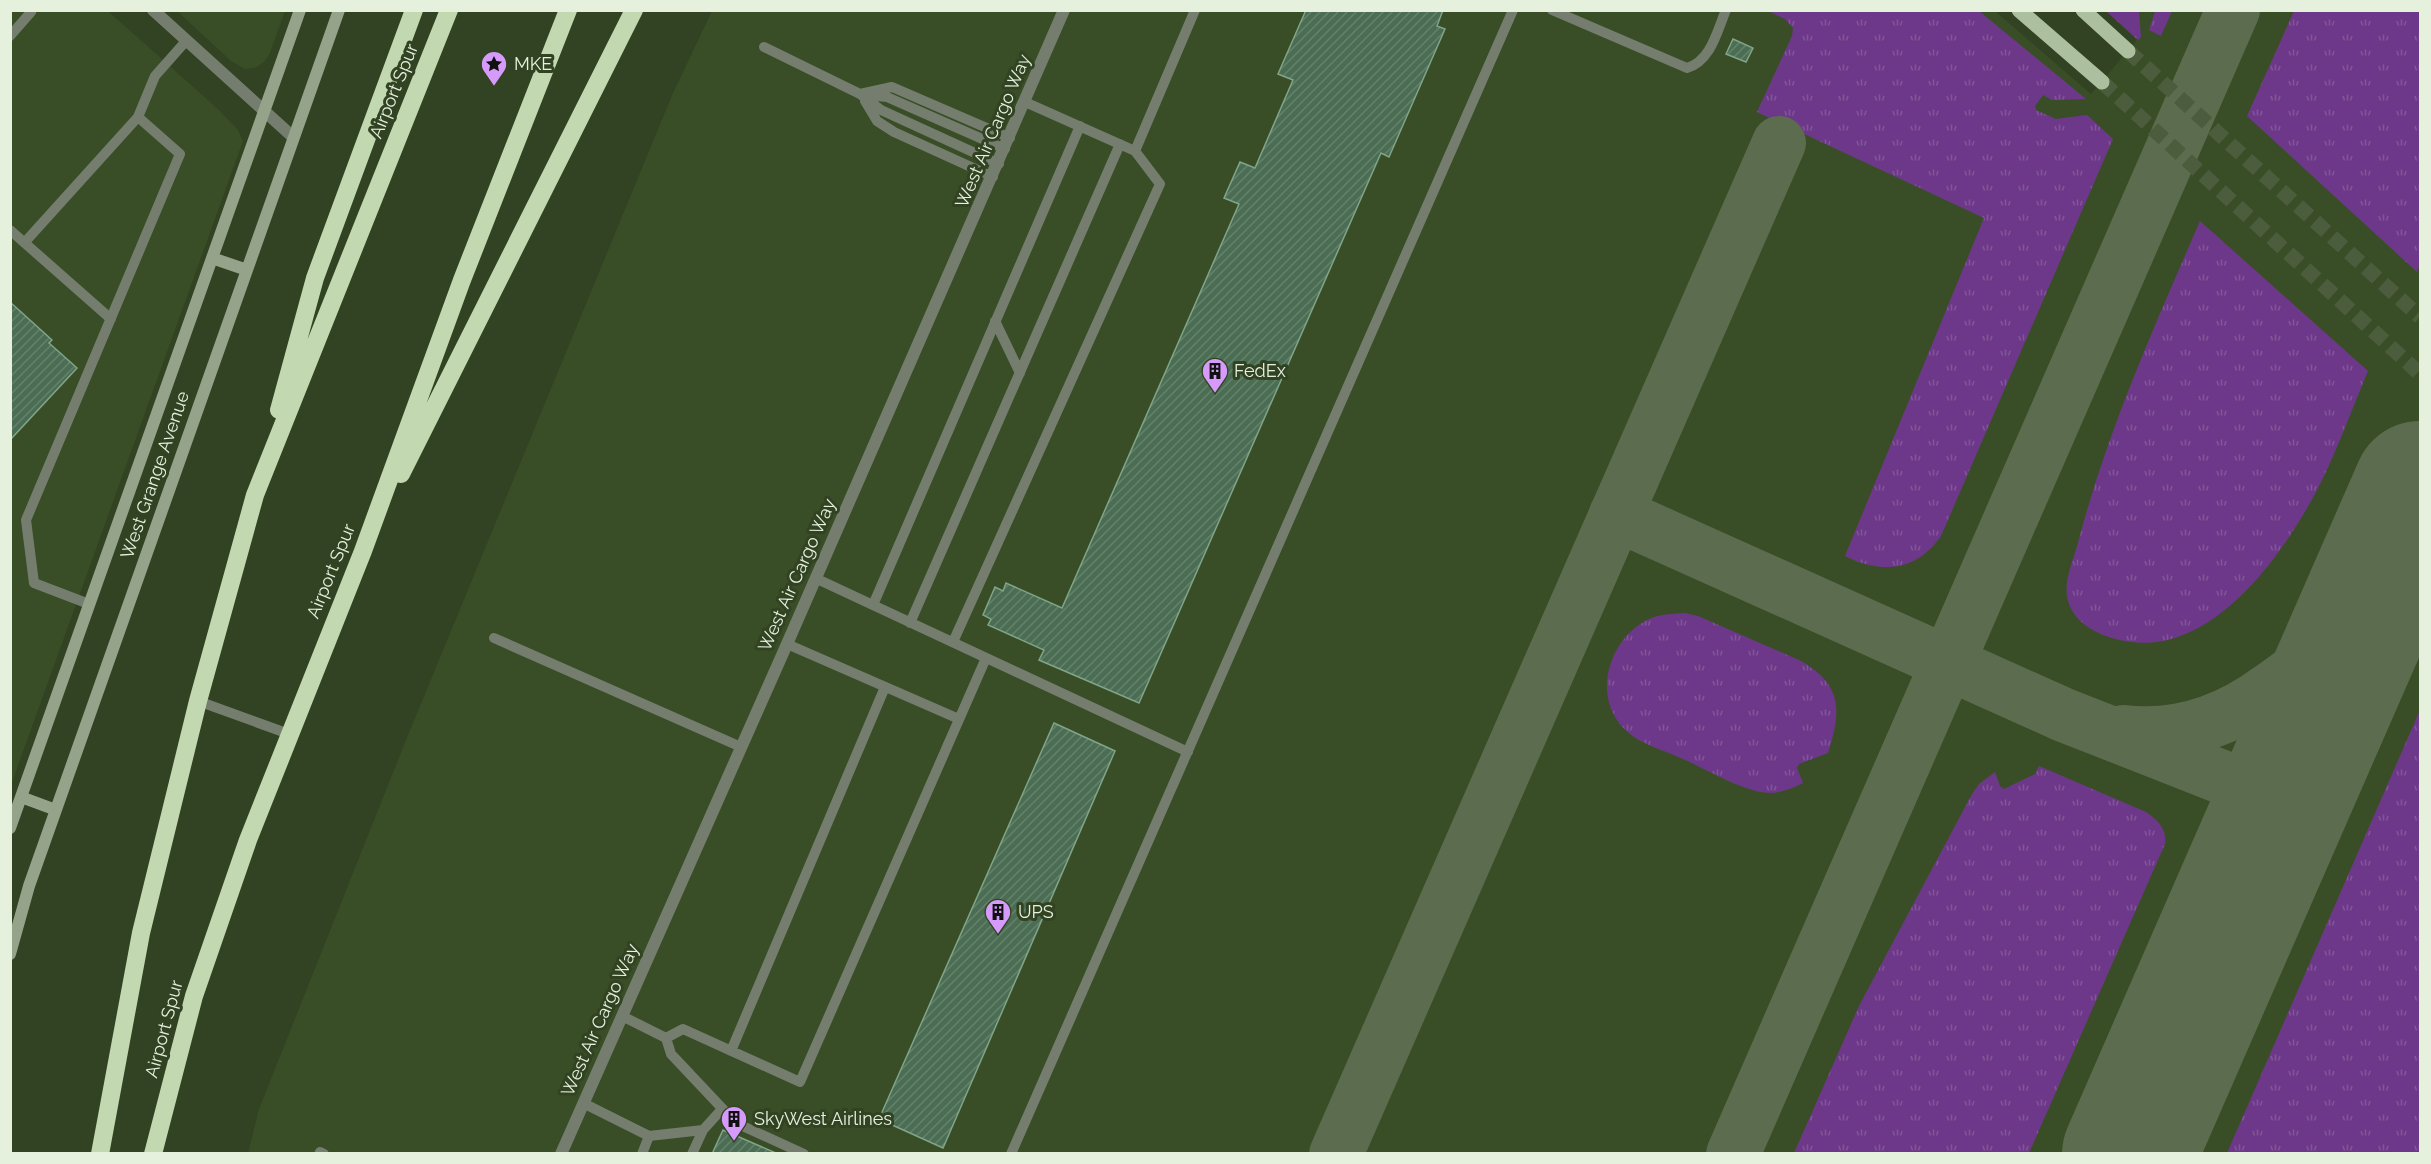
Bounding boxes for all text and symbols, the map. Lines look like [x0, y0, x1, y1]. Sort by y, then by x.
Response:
street label: Airport Spur [365, 40, 422, 141]
place icon: MKE [479, 49, 509, 87]
street label: West Air Cargo Way [951, 51, 1034, 211]
place label: MKE [514, 53, 552, 74]
building icon: FedEx [1200, 356, 1230, 394]
place label: FedEx [1234, 360, 1286, 381]
street label: West Grange Avenue [116, 388, 193, 561]
street label: West Air Cargo Way [753, 495, 840, 654]
street label: Airport Spur [302, 520, 359, 621]
building icon: UPS [983, 897, 1013, 935]
place label: UPS [1018, 901, 1054, 922]
street label: West Air Cargo Way [556, 940, 643, 1099]
street label: Airport Spur [140, 977, 187, 1080]
building icon: SkyWest Airlines [719, 1104, 749, 1142]
place label: SkyWest Airlines [754, 1108, 892, 1129]

